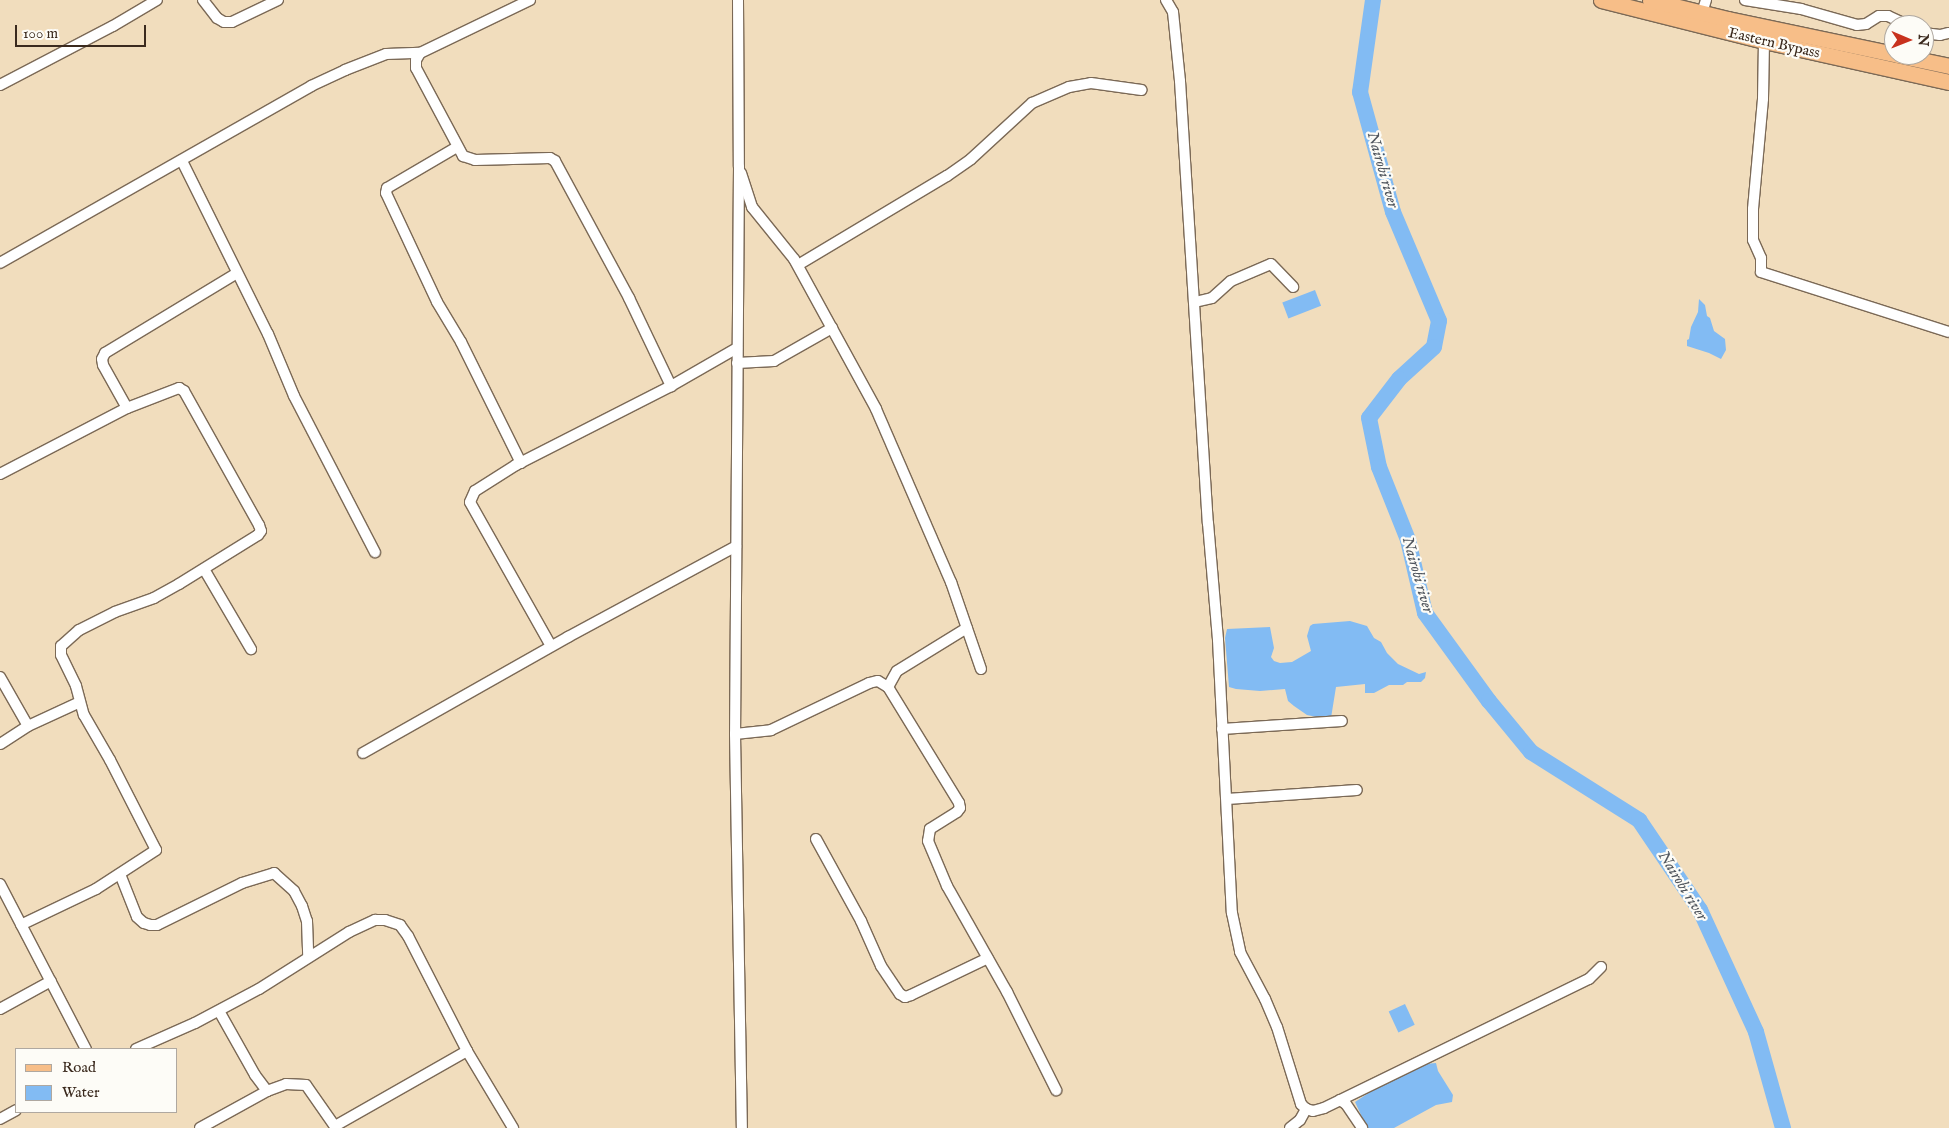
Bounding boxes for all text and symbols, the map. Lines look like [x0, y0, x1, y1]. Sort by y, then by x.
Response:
scale bar [18, 15, 149, 47]
north arrow [1884, 15, 1934, 65]
text: 100 m [23, 24, 58, 43]
street label: Eastern Bypass [1726, 24, 1822, 62]
text: N [1914, 34, 1932, 46]
water label: Nairobi river [1362, 130, 1402, 210]
water label: Nairobi river [1397, 535, 1437, 615]
water label: Nairobi river [1653, 848, 1711, 924]
legend [15, 1048, 178, 1113]
text: Road [62, 1058, 96, 1077]
text: Water [62, 1083, 99, 1102]

